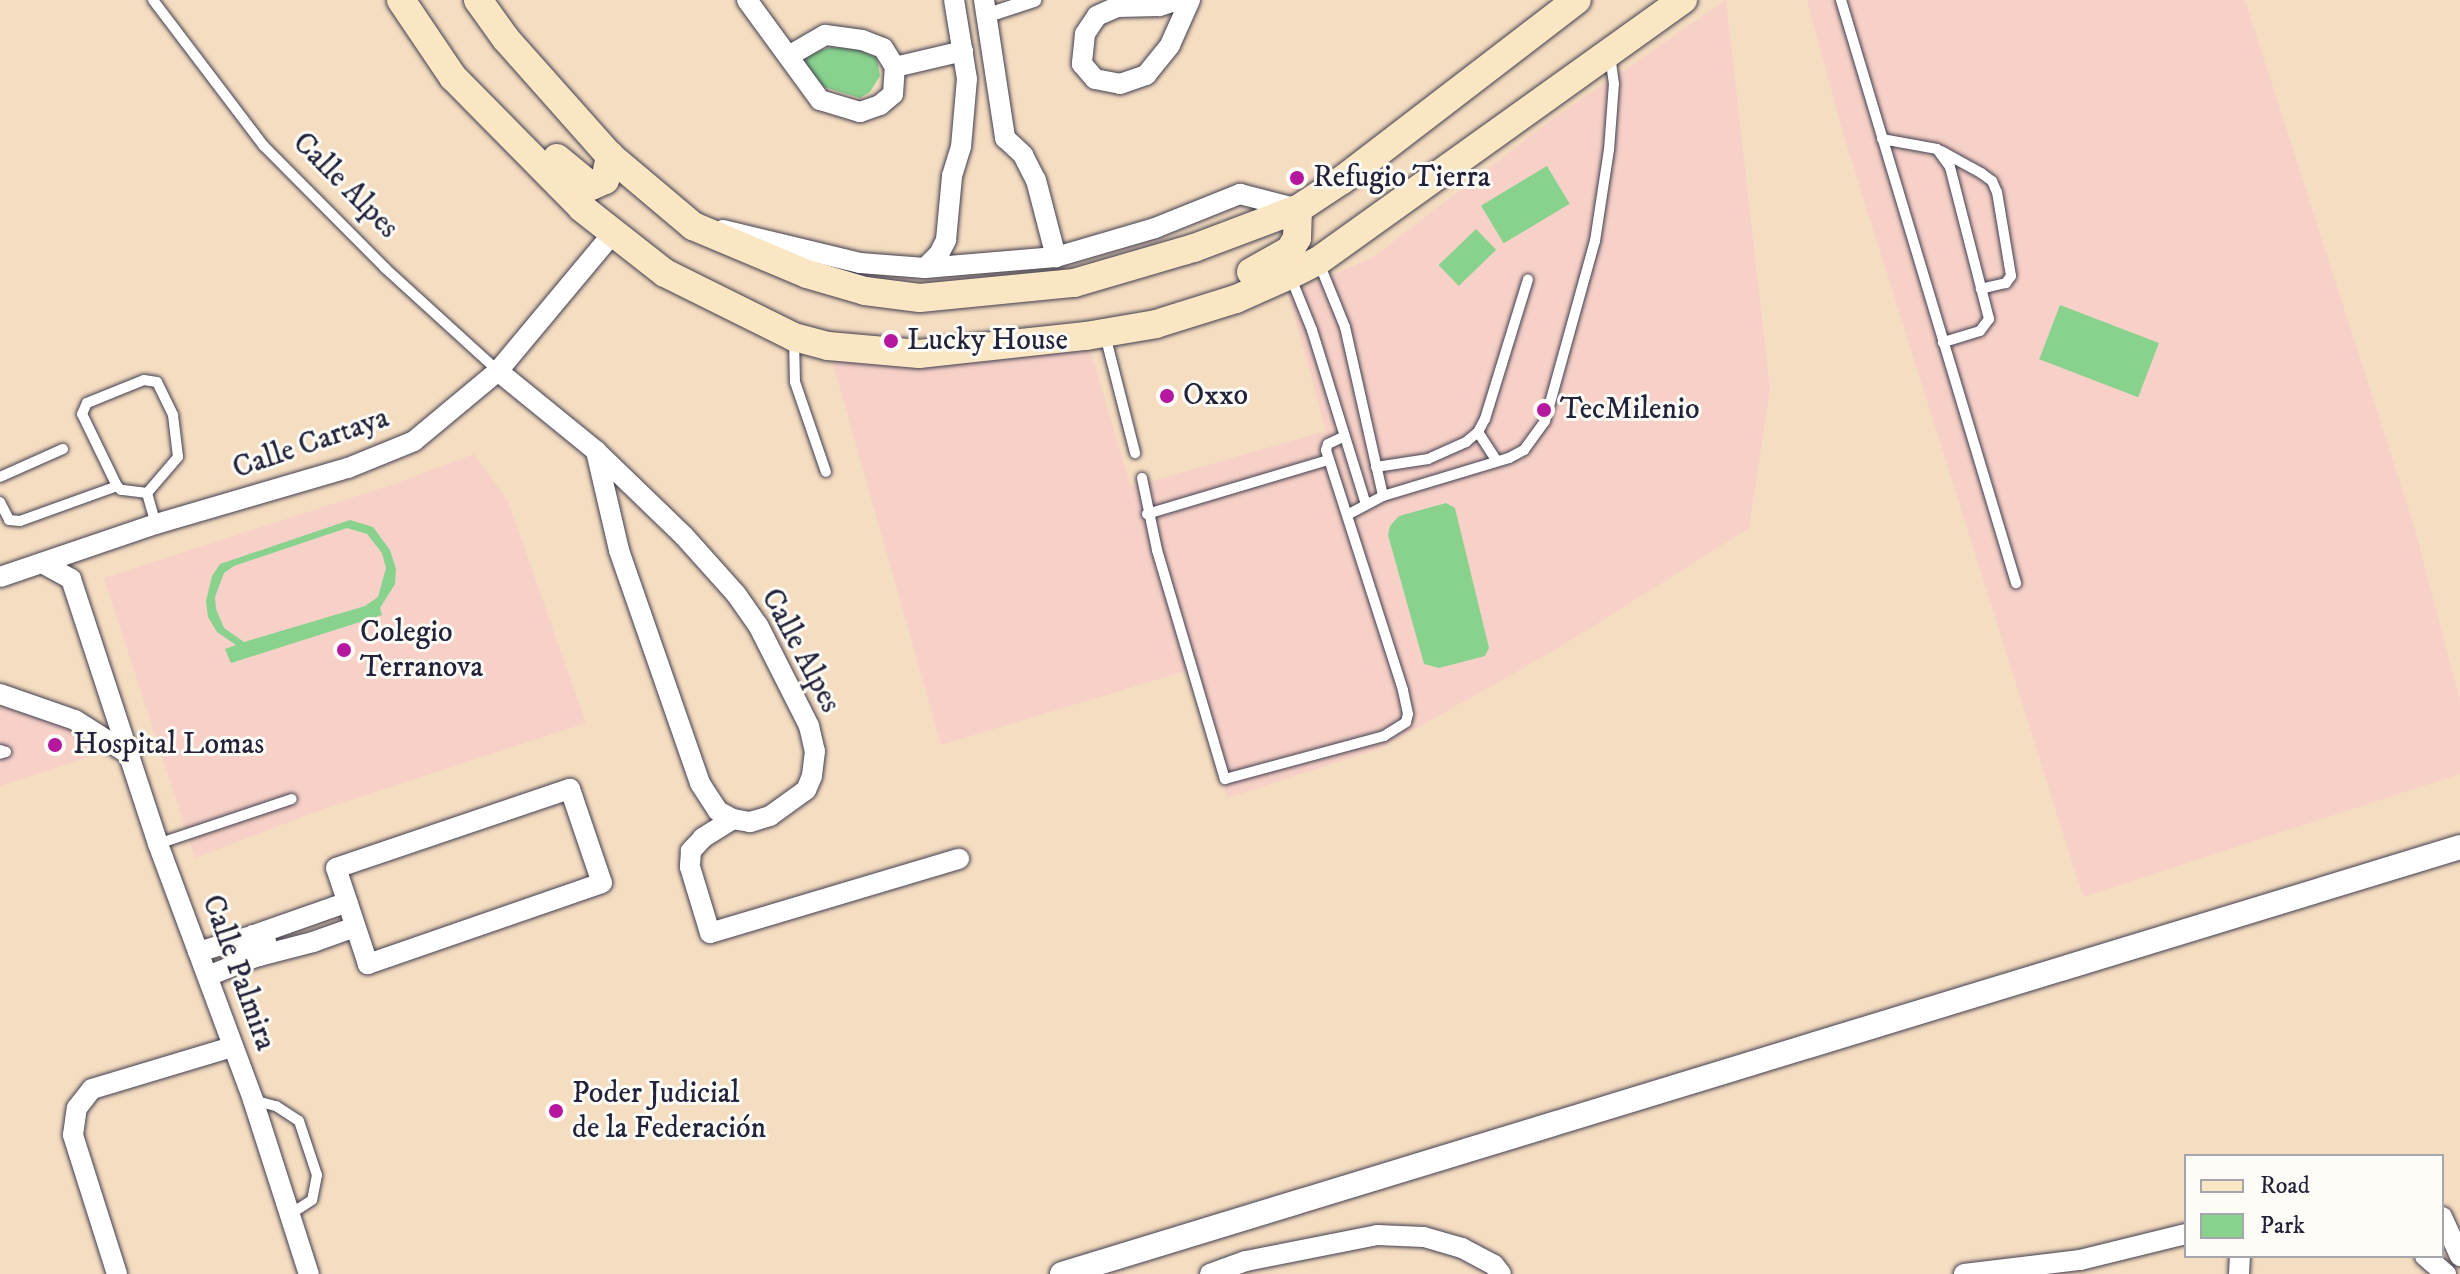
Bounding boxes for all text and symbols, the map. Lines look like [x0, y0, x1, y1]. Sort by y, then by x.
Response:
street label: Calle Alpes [285, 126, 405, 246]
place label: Refugio Tierra [1313, 160, 1490, 196]
marker: Refugio Tierra [1288, 169, 1306, 187]
place label: Lucky House [907, 323, 1068, 359]
marker: Lucky House [882, 332, 900, 350]
place label: Oxxo [1183, 378, 1248, 414]
marker: Oxxo [1158, 387, 1176, 405]
place label: TecMilenio [1560, 392, 1700, 428]
street label: Calle Cartaya [228, 401, 394, 487]
marker: TecMilenio [1535, 401, 1553, 419]
street label: Calle Alpes [752, 583, 848, 719]
place label: Colegio Terranova [360, 615, 483, 686]
marker: Colegio Terranova [335, 641, 353, 659]
place label: Hospital Lomas [73, 727, 264, 763]
marker: Hospital Lomas [44, 734, 66, 756]
street label: Calle Palmira [193, 890, 283, 1056]
place label: Poder Judicial de la Federación [572, 1076, 766, 1146]
marker: Poder Judicial de la Federación [547, 1102, 565, 1120]
legend [2184, 1154, 2444, 1258]
text: Road [2260, 1171, 2310, 1201]
text: Park [2260, 1211, 2305, 1241]

